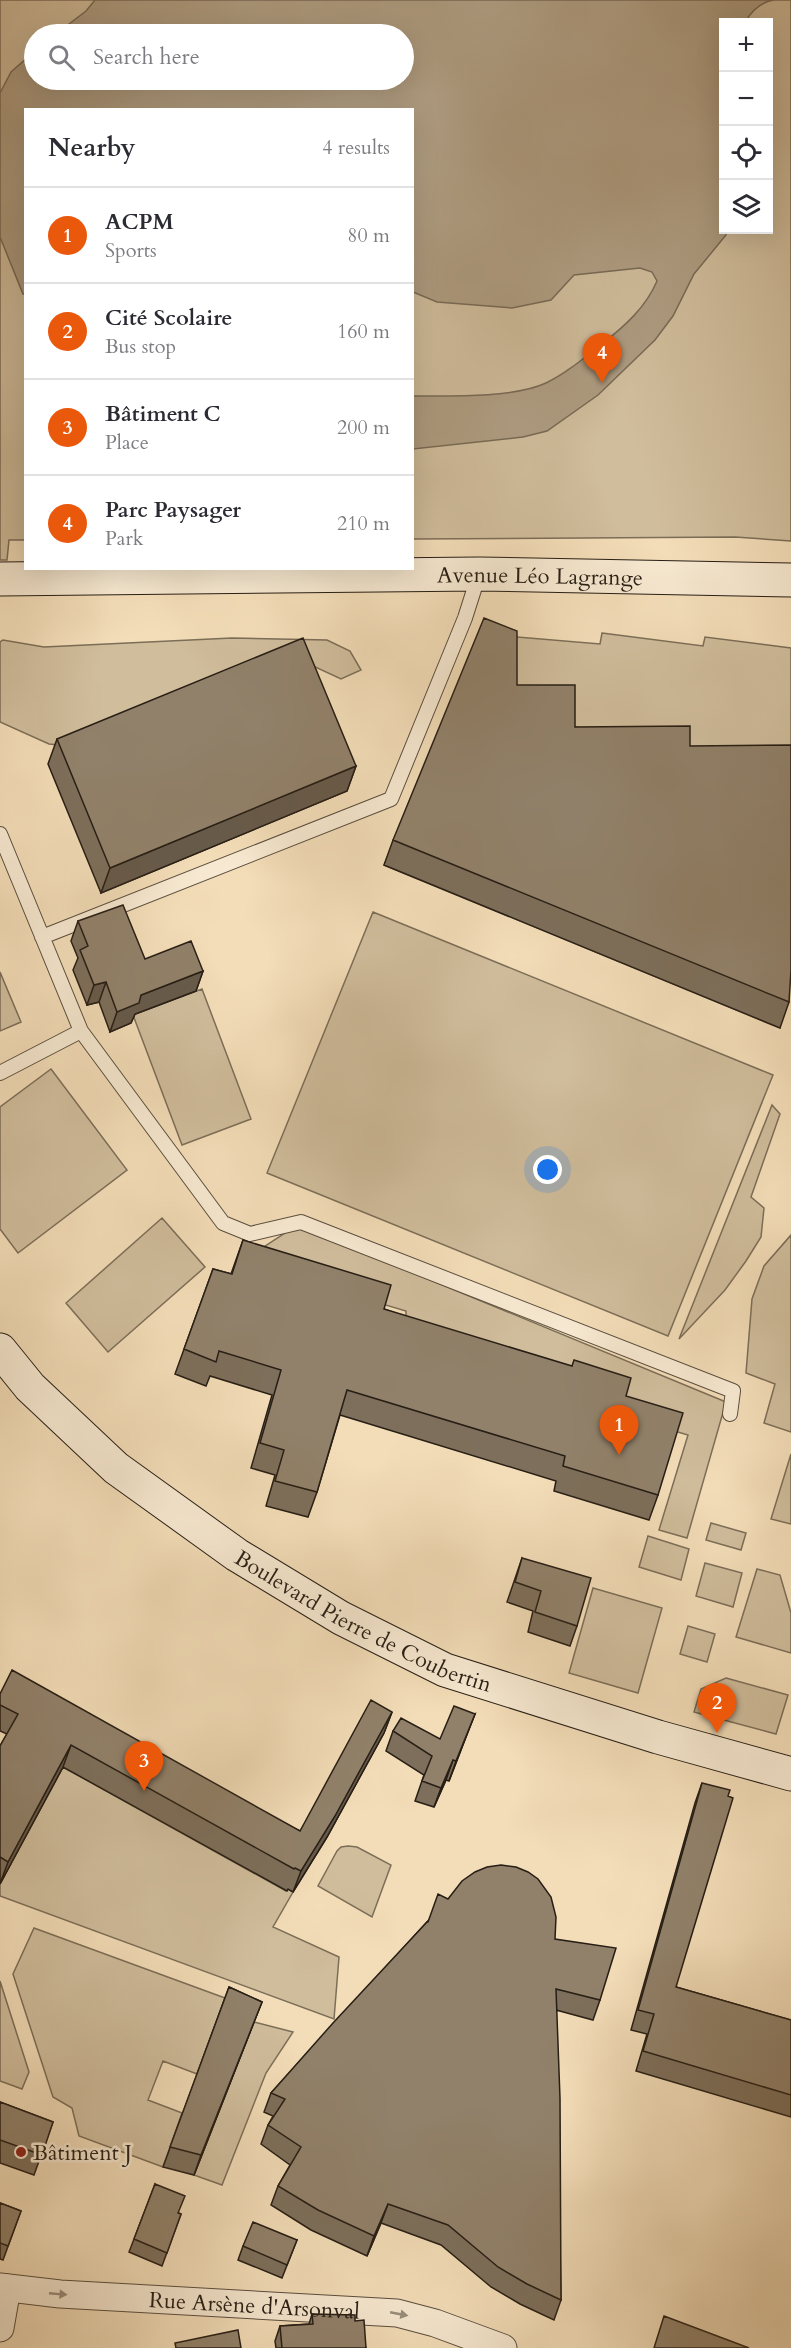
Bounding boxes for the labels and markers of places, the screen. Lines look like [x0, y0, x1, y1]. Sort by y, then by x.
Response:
pin: 4 [582, 334, 622, 383]
pin: 1 [600, 1406, 638, 1455]
pin: 2 [698, 1684, 736, 1733]
pin: 3 [124, 1742, 164, 1791]
place label: Bâtiment J [33, 2138, 132, 2168]
marker: Bâtiment J [14, 2145, 28, 2159]

